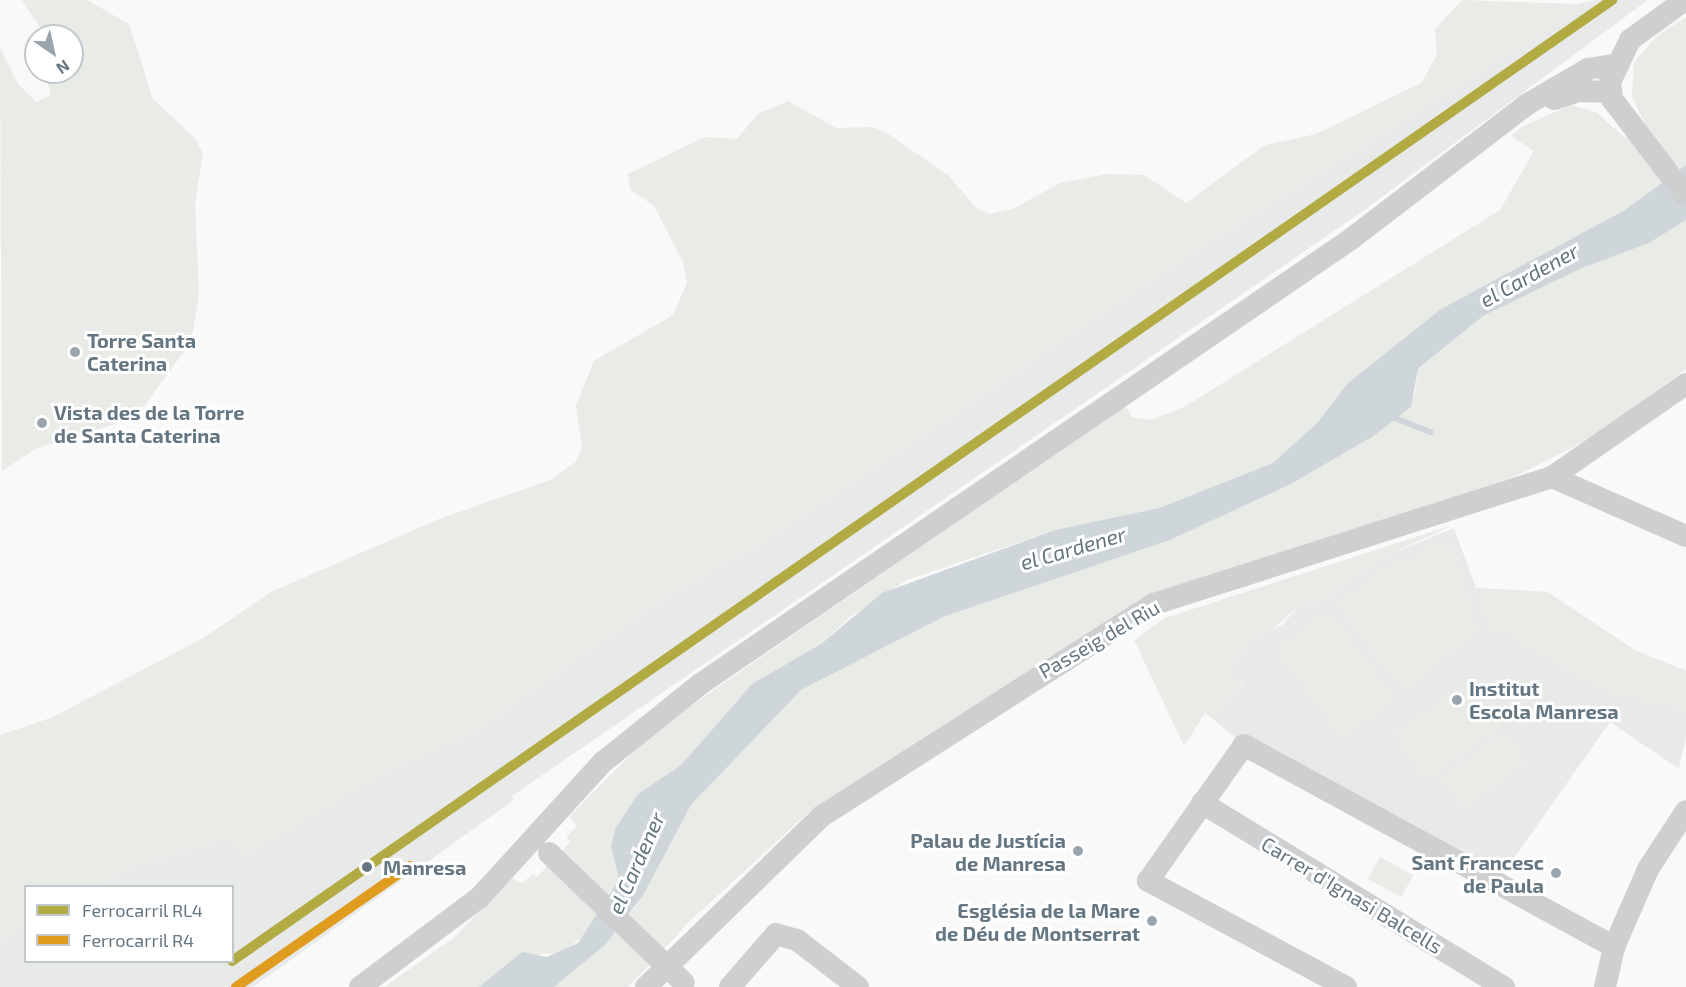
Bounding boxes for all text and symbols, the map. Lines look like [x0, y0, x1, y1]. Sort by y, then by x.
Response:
north arrow [24, 24, 84, 84]
text: N [53, 57, 73, 79]
water label: el Cardener [1475, 238, 1583, 312]
place label: Torre Santa Caterina [87, 328, 196, 375]
marker: Torre Santa Caterina [68, 345, 82, 359]
place label: Vista des de la Torre de Santa Caterina [54, 400, 245, 447]
marker: Vista des de la Torre de Santa Caterina [35, 416, 49, 430]
water label: el Cardener [1017, 521, 1129, 575]
street label: Passeig del Riu [1034, 595, 1164, 683]
place label: Institut Escola Manresa [1469, 676, 1619, 723]
marker: Institut Escola Manresa [1450, 693, 1464, 707]
water label: el Cardener [602, 808, 670, 918]
place label: Palau de Justícia de Manresa [910, 828, 1066, 875]
street label: Carrer d'Ignasi Balcells [1257, 831, 1447, 959]
marker: Palau de Justícia de Manresa [1071, 844, 1085, 858]
place label: Sant Francesc de Paula [1411, 850, 1544, 897]
place label: Manresa [383, 855, 466, 879]
marker: Manresa [356, 856, 378, 878]
marker: Sant Francesc de Paula [1549, 866, 1563, 880]
legend [24, 885, 234, 963]
place label: Església de la Mare de Déu de Montserrat [935, 898, 1140, 945]
text: Ferrocarril RL4 [82, 899, 203, 921]
marker: Església de la Mare de Déu de Montserrat [1145, 914, 1159, 928]
text: Ferrocarril R4 [82, 929, 194, 951]

